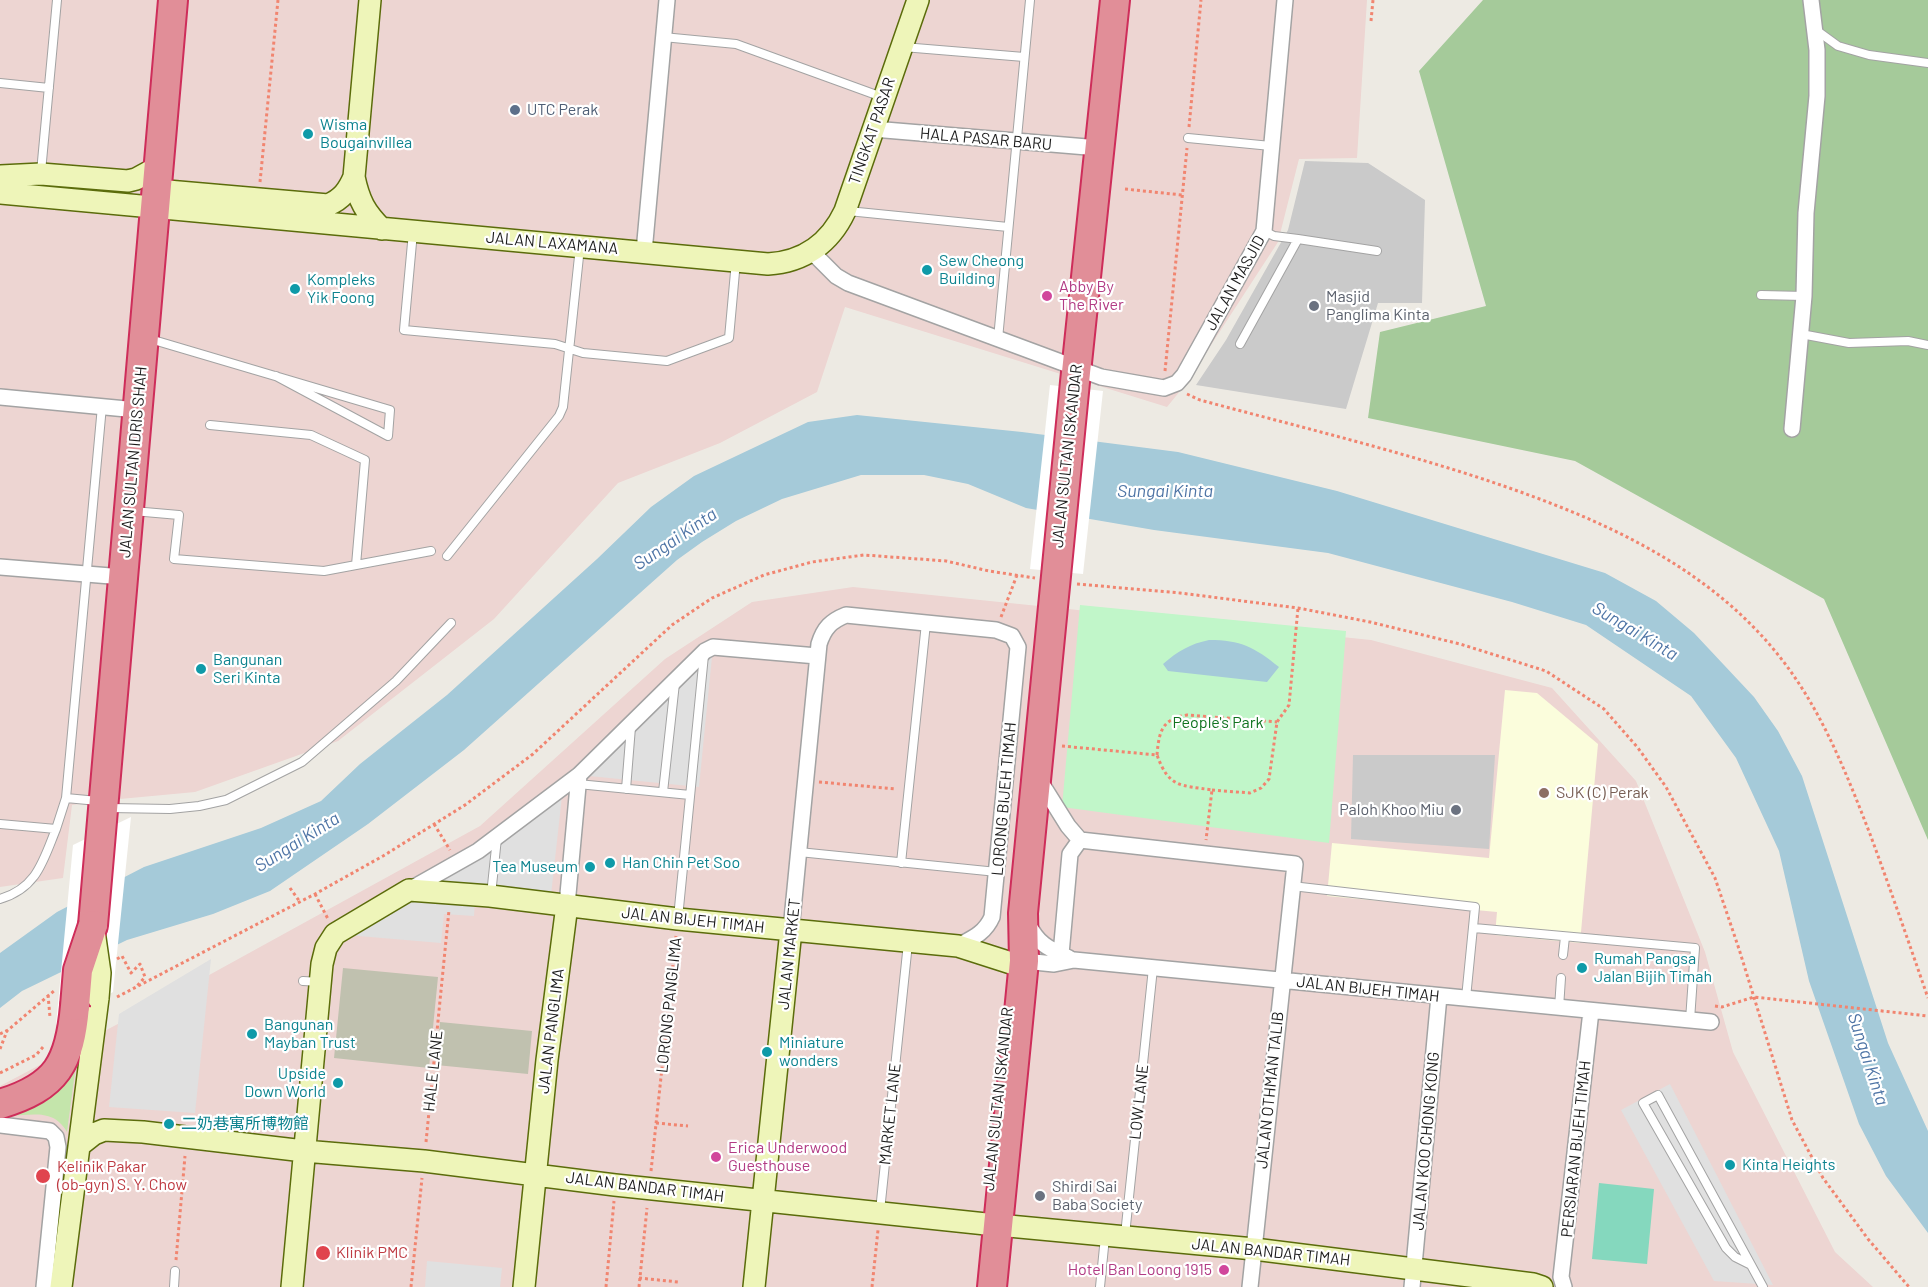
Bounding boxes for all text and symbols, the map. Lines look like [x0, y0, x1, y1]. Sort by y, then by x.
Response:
street label: TINGKAT PASAR [845, 75, 899, 187]
place label: UTC Perak [527, 100, 598, 120]
marker: UTC Perak [508, 103, 522, 117]
place label: Wisma Bougainvillea [320, 115, 412, 153]
street label: HALA PASAR BARU [919, 124, 1053, 154]
marker: Wisma Bougainvillea [301, 127, 315, 141]
street label: JALAN LAXAMANA [485, 228, 619, 258]
street label: JALAN MASJID [1201, 232, 1269, 334]
place label: Sew Cheong Building [939, 251, 1024, 289]
marker: Sew Cheong Building [920, 263, 934, 277]
place label: Kompleks Yik Foong [307, 270, 375, 308]
place label: Abby By The River [1059, 277, 1124, 315]
marker: Kompleks Yik Foong [288, 282, 302, 296]
place label: Masjid Panglima Kinta [1326, 287, 1430, 325]
marker: Abby By The River [1040, 289, 1054, 303]
marker: Masjid Panglima Kinta [1307, 299, 1321, 313]
street label: JALAN SULTAN ISKANDAR [1048, 363, 1086, 549]
street label: JALAN SULTAN IDRIS SHAH [115, 365, 151, 559]
water label: Sungai Kinta [1117, 480, 1213, 502]
water label: Sungai Kinta [629, 503, 721, 575]
water label: Sungai Kinta [1588, 597, 1682, 665]
place label: Bangunan Seri Kinta [213, 650, 282, 688]
marker: Bangunan Seri Kinta [194, 662, 208, 676]
park label: People's Park [1172, 713, 1264, 733]
street label: LORONG BIJEH TIMAH [988, 721, 1020, 877]
place label: SJK (C) Perak [1556, 783, 1649, 803]
marker: SJK (C) Perak [1537, 786, 1551, 800]
place label: Paloh Khoo Miu [1339, 800, 1444, 820]
marker: Paloh Khoo Miu [1449, 803, 1463, 817]
water label: Sungai Kinta [251, 807, 343, 877]
place label: Han Chin Pet Soo [622, 853, 740, 873]
marker: Han Chin Pet Soo [603, 856, 617, 870]
place label: Tea Museum [492, 857, 578, 877]
marker: Tea Museum [583, 860, 597, 874]
street label: JALAN MARKET [774, 897, 804, 1011]
street label: JALAN BIJEH TIMAH [620, 903, 766, 937]
street label: LORONG PANGLIMA [652, 936, 686, 1074]
place label: Rumah Pangsa Jalan Bijih Timah [1594, 949, 1712, 987]
marker: Rumah Pangsa Jalan Bijih Timah [1575, 961, 1589, 975]
street label: JALAN PANGLIMA [534, 967, 568, 1095]
street label: JALAN BIJEH TIMAH [1295, 972, 1441, 1006]
street label: JALAN SULTAN ISKANDAR [979, 1006, 1017, 1192]
street label: JALAN OTHMAN TALIB [1252, 1010, 1288, 1170]
water label: Sungai Kinta [1843, 1010, 1893, 1108]
place label: Bangunan Mayban Trust [264, 1015, 356, 1053]
marker: Bangunan Mayban Trust [245, 1027, 259, 1041]
street label: HALE LANE [419, 1029, 447, 1113]
place label: Miniature wonders [779, 1033, 844, 1071]
marker: Miniature wonders [760, 1045, 774, 1059]
street label: JALAN KOO CHONG KONG [1409, 1051, 1443, 1231]
street label: PERSIARAN BIJEH TIMAH [1557, 1060, 1595, 1238]
street label: MARKET LANE [875, 1062, 905, 1166]
street label: LOW LANE [1125, 1063, 1153, 1141]
place label: Upside Down World [244, 1064, 326, 1102]
marker: Upside Down World [331, 1076, 345, 1090]
place label: 二奶巷寓所博物館 [181, 1114, 309, 1134]
marker: 二奶巷寓所博物館 [162, 1117, 176, 1131]
place label: Erica Underwood Guesthouse [728, 1138, 847, 1176]
marker: Erica Underwood Guesthouse [709, 1150, 723, 1164]
place label: Kinta Heights [1742, 1155, 1835, 1175]
place label: Kelinik Pakar (ob-gyn) S. Y. Chow [57, 1157, 187, 1195]
marker: Kinta Heights [1723, 1158, 1737, 1172]
marker: Kelinik Pakar (ob-gyn) S. Y. Chow [34, 1167, 52, 1185]
street label: JALAN BANDAR TIMAH [565, 1168, 725, 1206]
place label: Shirdi Sai Baba Society [1052, 1177, 1142, 1215]
marker: Shirdi Sai Baba Society [1033, 1189, 1047, 1203]
street label: JALAN BANDAR TIMAH [1191, 1234, 1351, 1270]
place label: Klinik PMC [336, 1243, 408, 1263]
marker: Klinik PMC [314, 1244, 332, 1262]
place label: Hotel Ban Loong 1915 [1068, 1260, 1212, 1280]
marker: Hotel Ban Loong 1915 [1217, 1263, 1231, 1277]

